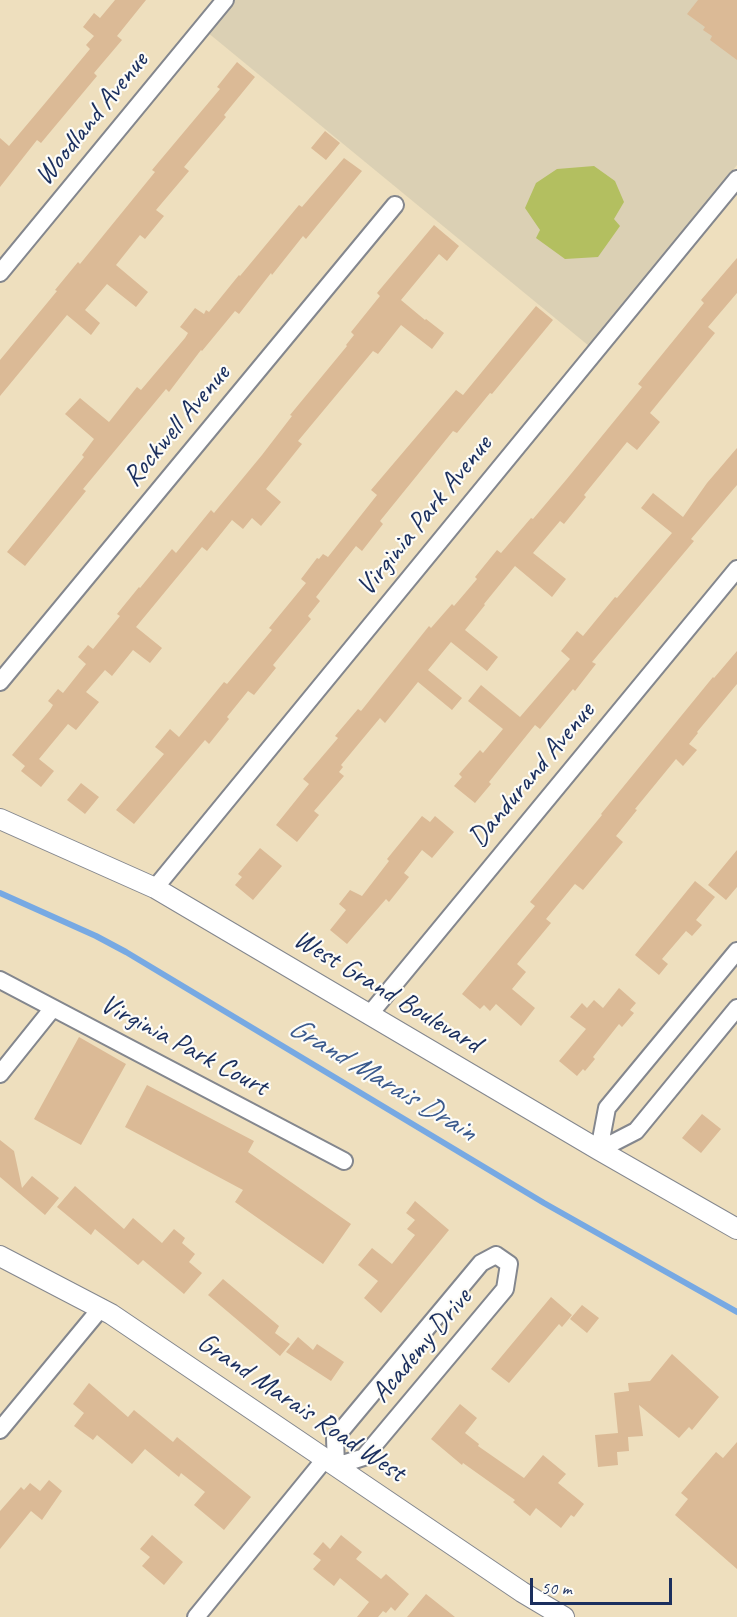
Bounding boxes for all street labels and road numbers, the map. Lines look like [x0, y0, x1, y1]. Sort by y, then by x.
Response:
street label: Woodland Avenue [28, 46, 156, 192]
street label: Rockwell Avenue [116, 358, 238, 494]
street label: Virginia Park Avenue [350, 429, 500, 603]
street label: Dandurand Avenue [462, 696, 602, 854]
street label: West Grand Boulevard [287, 923, 487, 1061]
street label: Virginia Park Court [94, 988, 274, 1104]
street label: Academy Drive [365, 1282, 479, 1410]
street label: Grand Marais Road West [191, 1326, 411, 1490]

